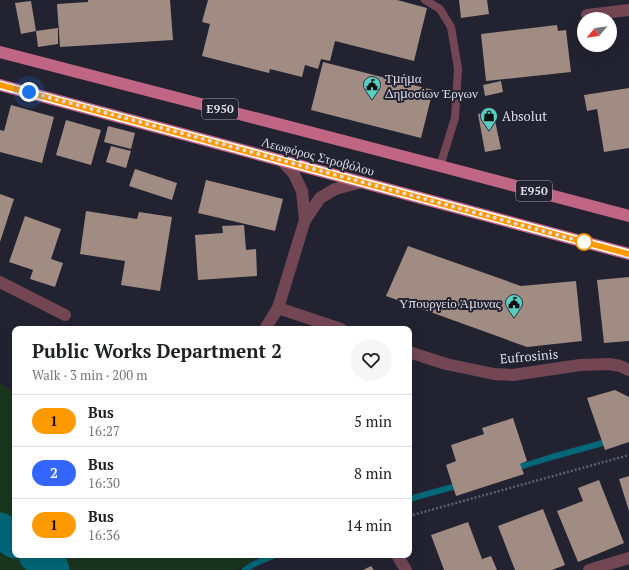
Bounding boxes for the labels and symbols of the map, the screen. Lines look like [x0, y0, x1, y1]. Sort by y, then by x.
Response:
north arrow [577, 12, 617, 52]
place label: Τμήμα Δημοσίων Έργων [385, 69, 478, 102]
public building icon: Τμήμα Δημοσίων Έργων [362, 75, 382, 100]
your location [19, 82, 39, 102]
road number: E950 [202, 99, 238, 119]
shop icon: Absolut [479, 106, 499, 131]
place label: Absolut [502, 107, 547, 125]
street label: Λεωφόρος Στροβόλου [259, 132, 377, 180]
road number: E950 [516, 181, 552, 201]
unlabelled marker [575, 233, 593, 251]
public building icon: Υπουργείο Άμυνας [504, 293, 524, 318]
place label: Υπουργείο Άμυνας [399, 294, 502, 312]
street label: Eufrosinis [499, 344, 559, 368]

